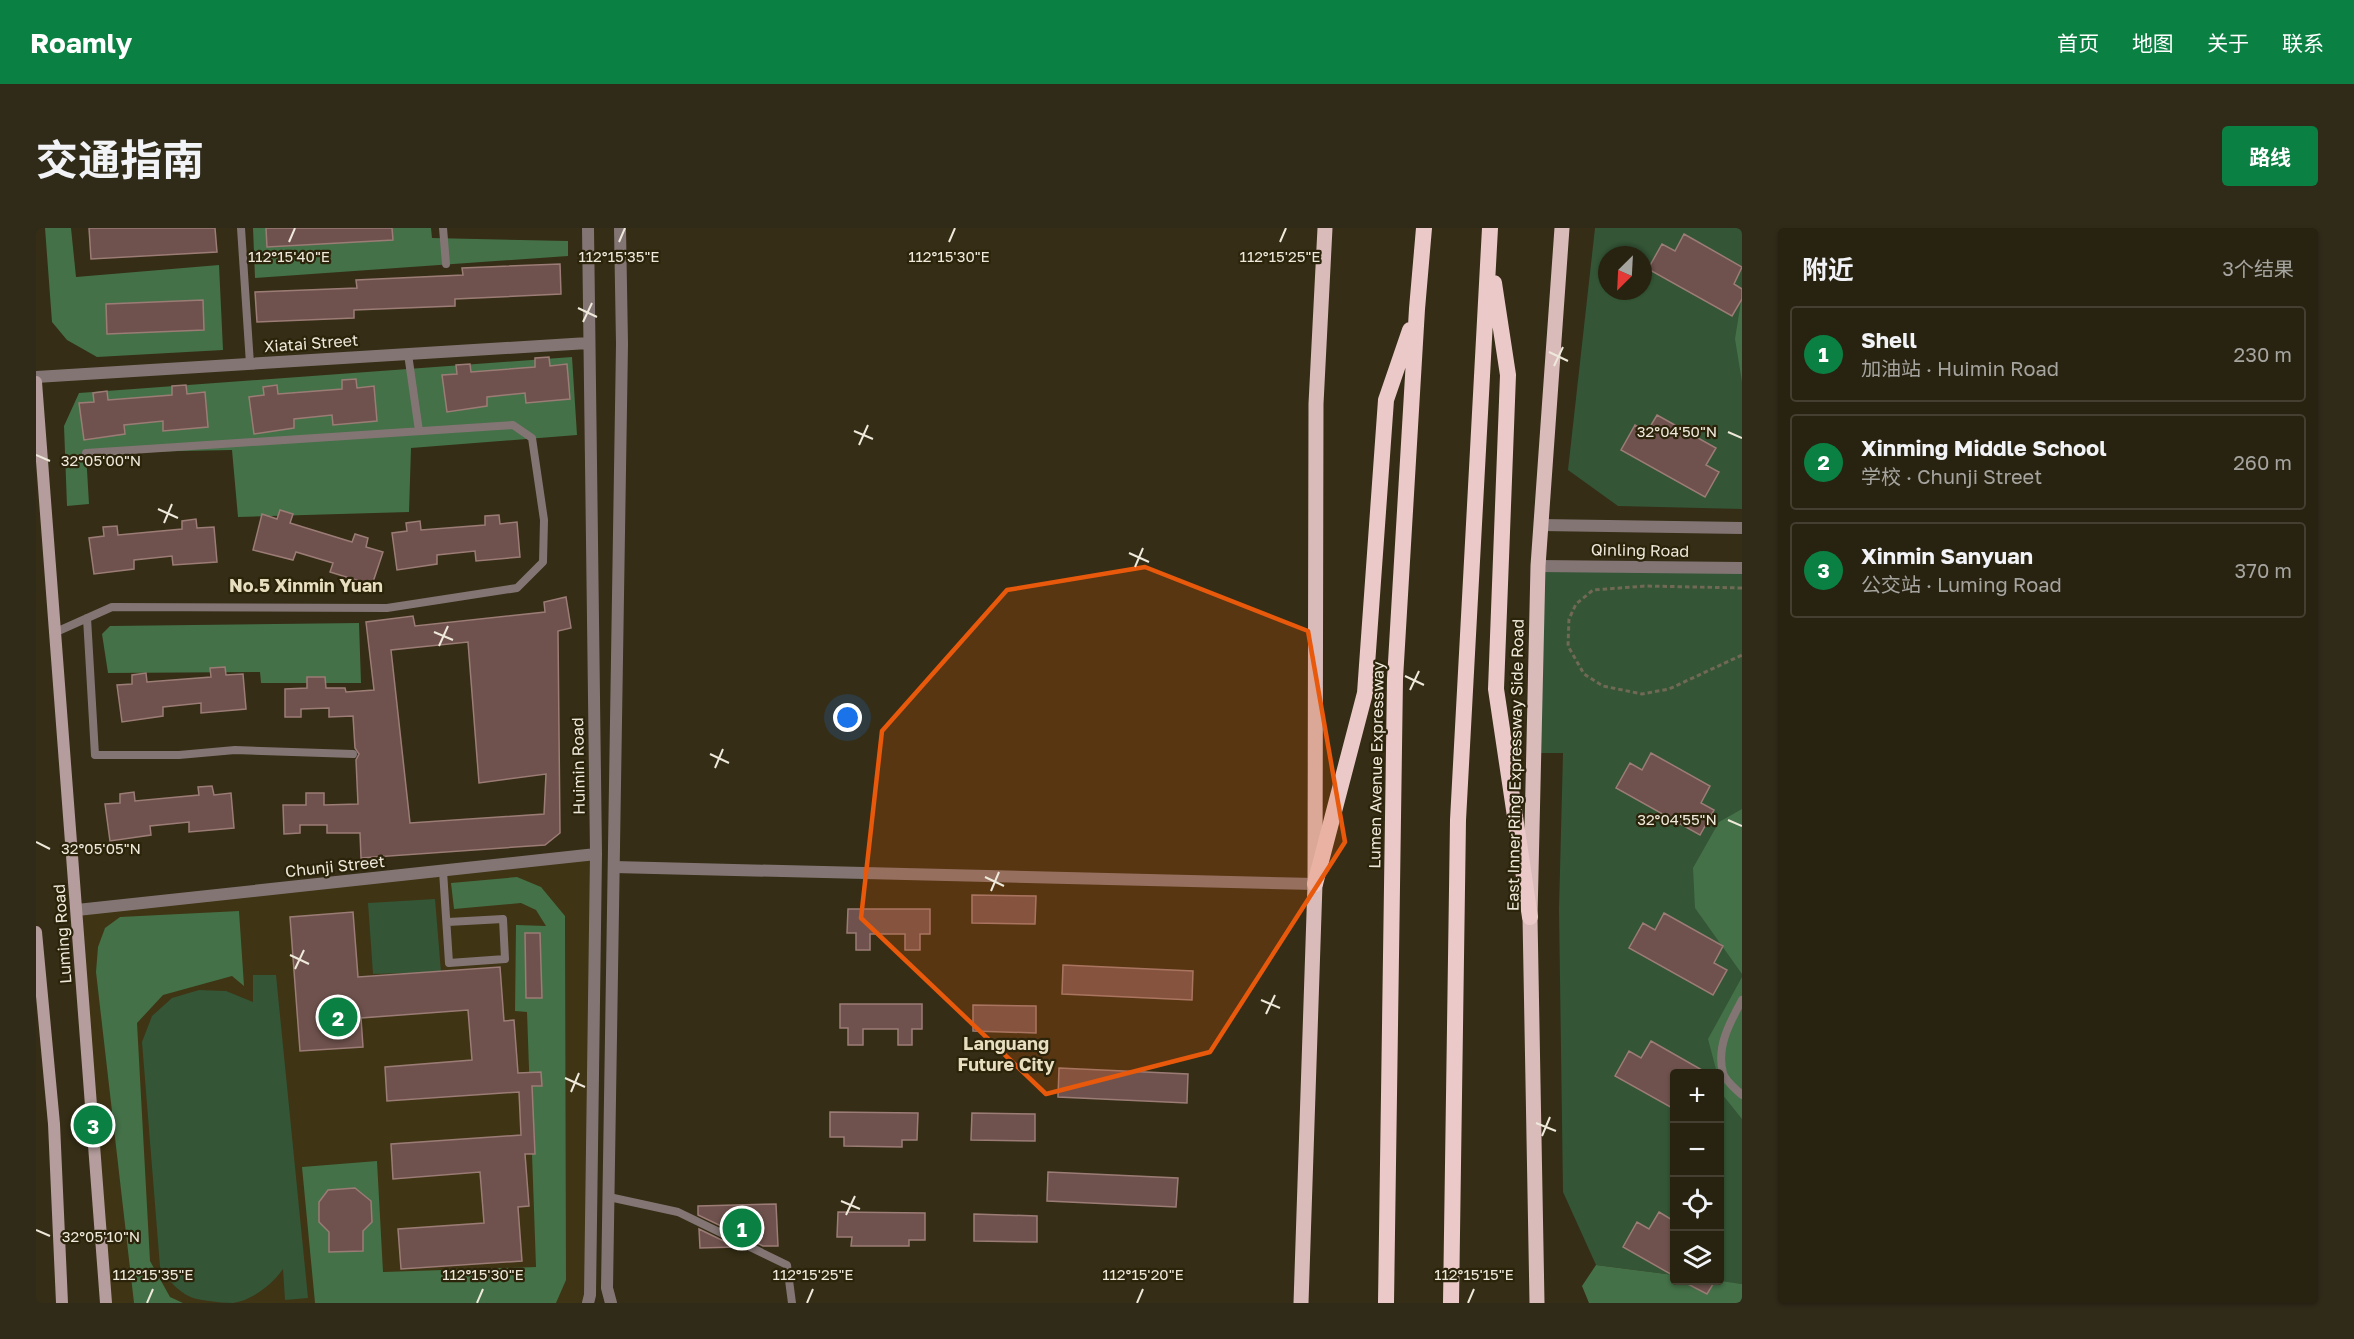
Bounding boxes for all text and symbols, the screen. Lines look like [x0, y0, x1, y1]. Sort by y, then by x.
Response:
text: Roamly [30, 26, 132, 59]
text: 首页 [2057, 30, 2099, 56]
text: 地图 [2132, 30, 2174, 56]
text: 关于 [2207, 30, 2249, 56]
text: 联系 [2282, 30, 2324, 56]
button: 路线 [2222, 126, 2318, 186]
text: 交通指南 [36, 134, 204, 184]
north arrow [1598, 246, 1652, 300]
text: 112°15'40"E [248, 247, 330, 265]
text: 112°15'35"E [579, 247, 659, 265]
text: 112°15'30"E [908, 247, 990, 265]
text: 112°15'25"E [1240, 247, 1320, 265]
text: 附近 [1802, 254, 1854, 285]
text: 3个结果 [2222, 256, 2294, 280]
text: Shell [1861, 326, 1917, 353]
street label: Xiatai Street [263, 330, 359, 356]
text: 1 [1818, 342, 1829, 366]
text: 230 m [2234, 342, 2292, 366]
text: 加油站 · Huimin Road [1861, 356, 2059, 380]
text: 32°04'50"N [1637, 422, 1717, 440]
text: Xinming Middle School [1861, 434, 2107, 461]
text: 2 [1817, 450, 1830, 474]
text: 260 m [2233, 450, 2292, 474]
text: 32°05'00"N [61, 451, 141, 469]
text: 学校 · Chunji Street [1861, 464, 2042, 488]
street label: Qinling Road [1591, 539, 1689, 561]
text: Xinmin Sanyuan [1861, 542, 2033, 569]
text: 3 [1817, 558, 1830, 582]
text: 370 m [2235, 558, 2292, 582]
text: 公交站 · Luming Road [1861, 572, 2062, 596]
district label: No.5 Xinmin Yuan [229, 574, 383, 596]
street label: East Inner Ring Expressway Side Road [1502, 619, 1528, 911]
street label: Lumen Avenue Expressway [1364, 661, 1388, 869]
your location [833, 703, 862, 732]
street label: Huimin Road [567, 717, 589, 815]
text: 32°04'55"N [1637, 810, 1717, 828]
text: 32°05'05"N [61, 839, 141, 857]
street label: Chunji Street [284, 851, 386, 881]
street label: Luming Road [49, 884, 75, 984]
pin: 2 [318, 994, 358, 1040]
district label: Languang Future City [957, 1032, 1055, 1075]
map controls [1670, 1069, 1724, 1285]
button: + [1670, 1069, 1724, 1123]
pin: 3 [74, 1102, 112, 1148]
button: − [1670, 1123, 1724, 1177]
button: locate [1670, 1177, 1724, 1231]
pin: 1 [722, 1206, 762, 1250]
text: 32°05'10"N [62, 1227, 140, 1245]
button: layers [1670, 1231, 1724, 1285]
text: 112°15'35"E [113, 1265, 193, 1283]
text: 112°15'30"E [442, 1265, 524, 1283]
text: 112°15'25"E [773, 1265, 853, 1283]
text: 112°15'20"E [1102, 1265, 1184, 1283]
text: 112°15'15"E [1434, 1265, 1514, 1283]

